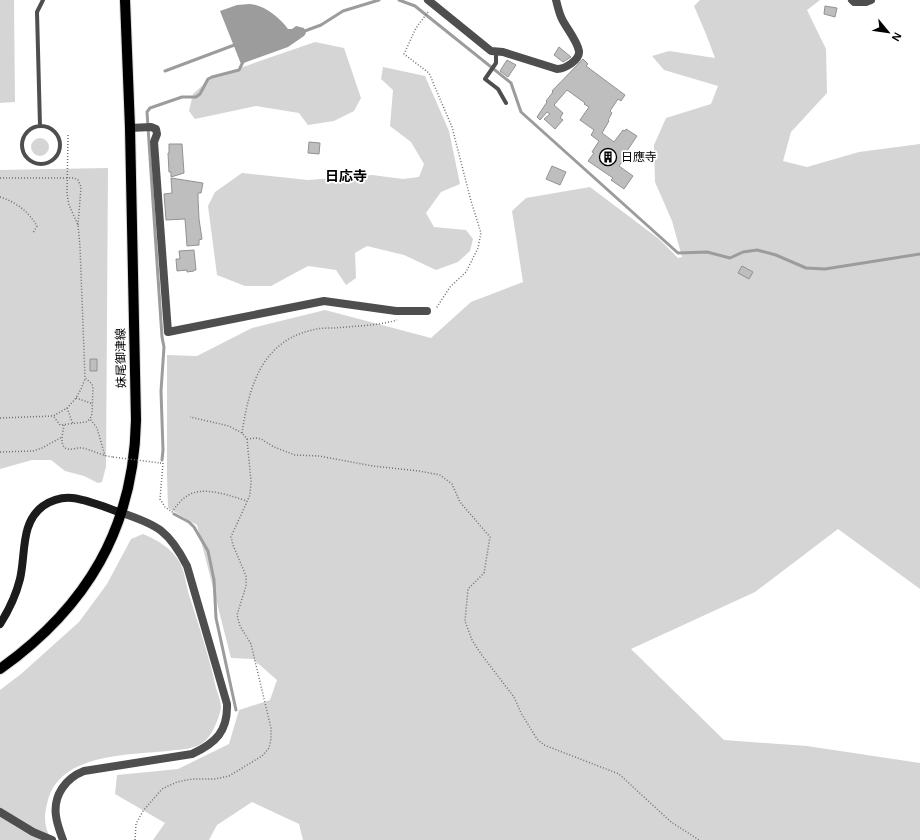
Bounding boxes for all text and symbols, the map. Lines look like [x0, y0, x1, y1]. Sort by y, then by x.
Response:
north arrow [868, 12, 908, 52]
text: N [890, 30, 904, 43]
building icon: 日應寺 [598, 147, 618, 167]
place label: 日應寺 [621, 150, 657, 164]
district label: 日応寺 [325, 168, 367, 184]
street label: 妹尾御津線 [113, 328, 129, 388]

